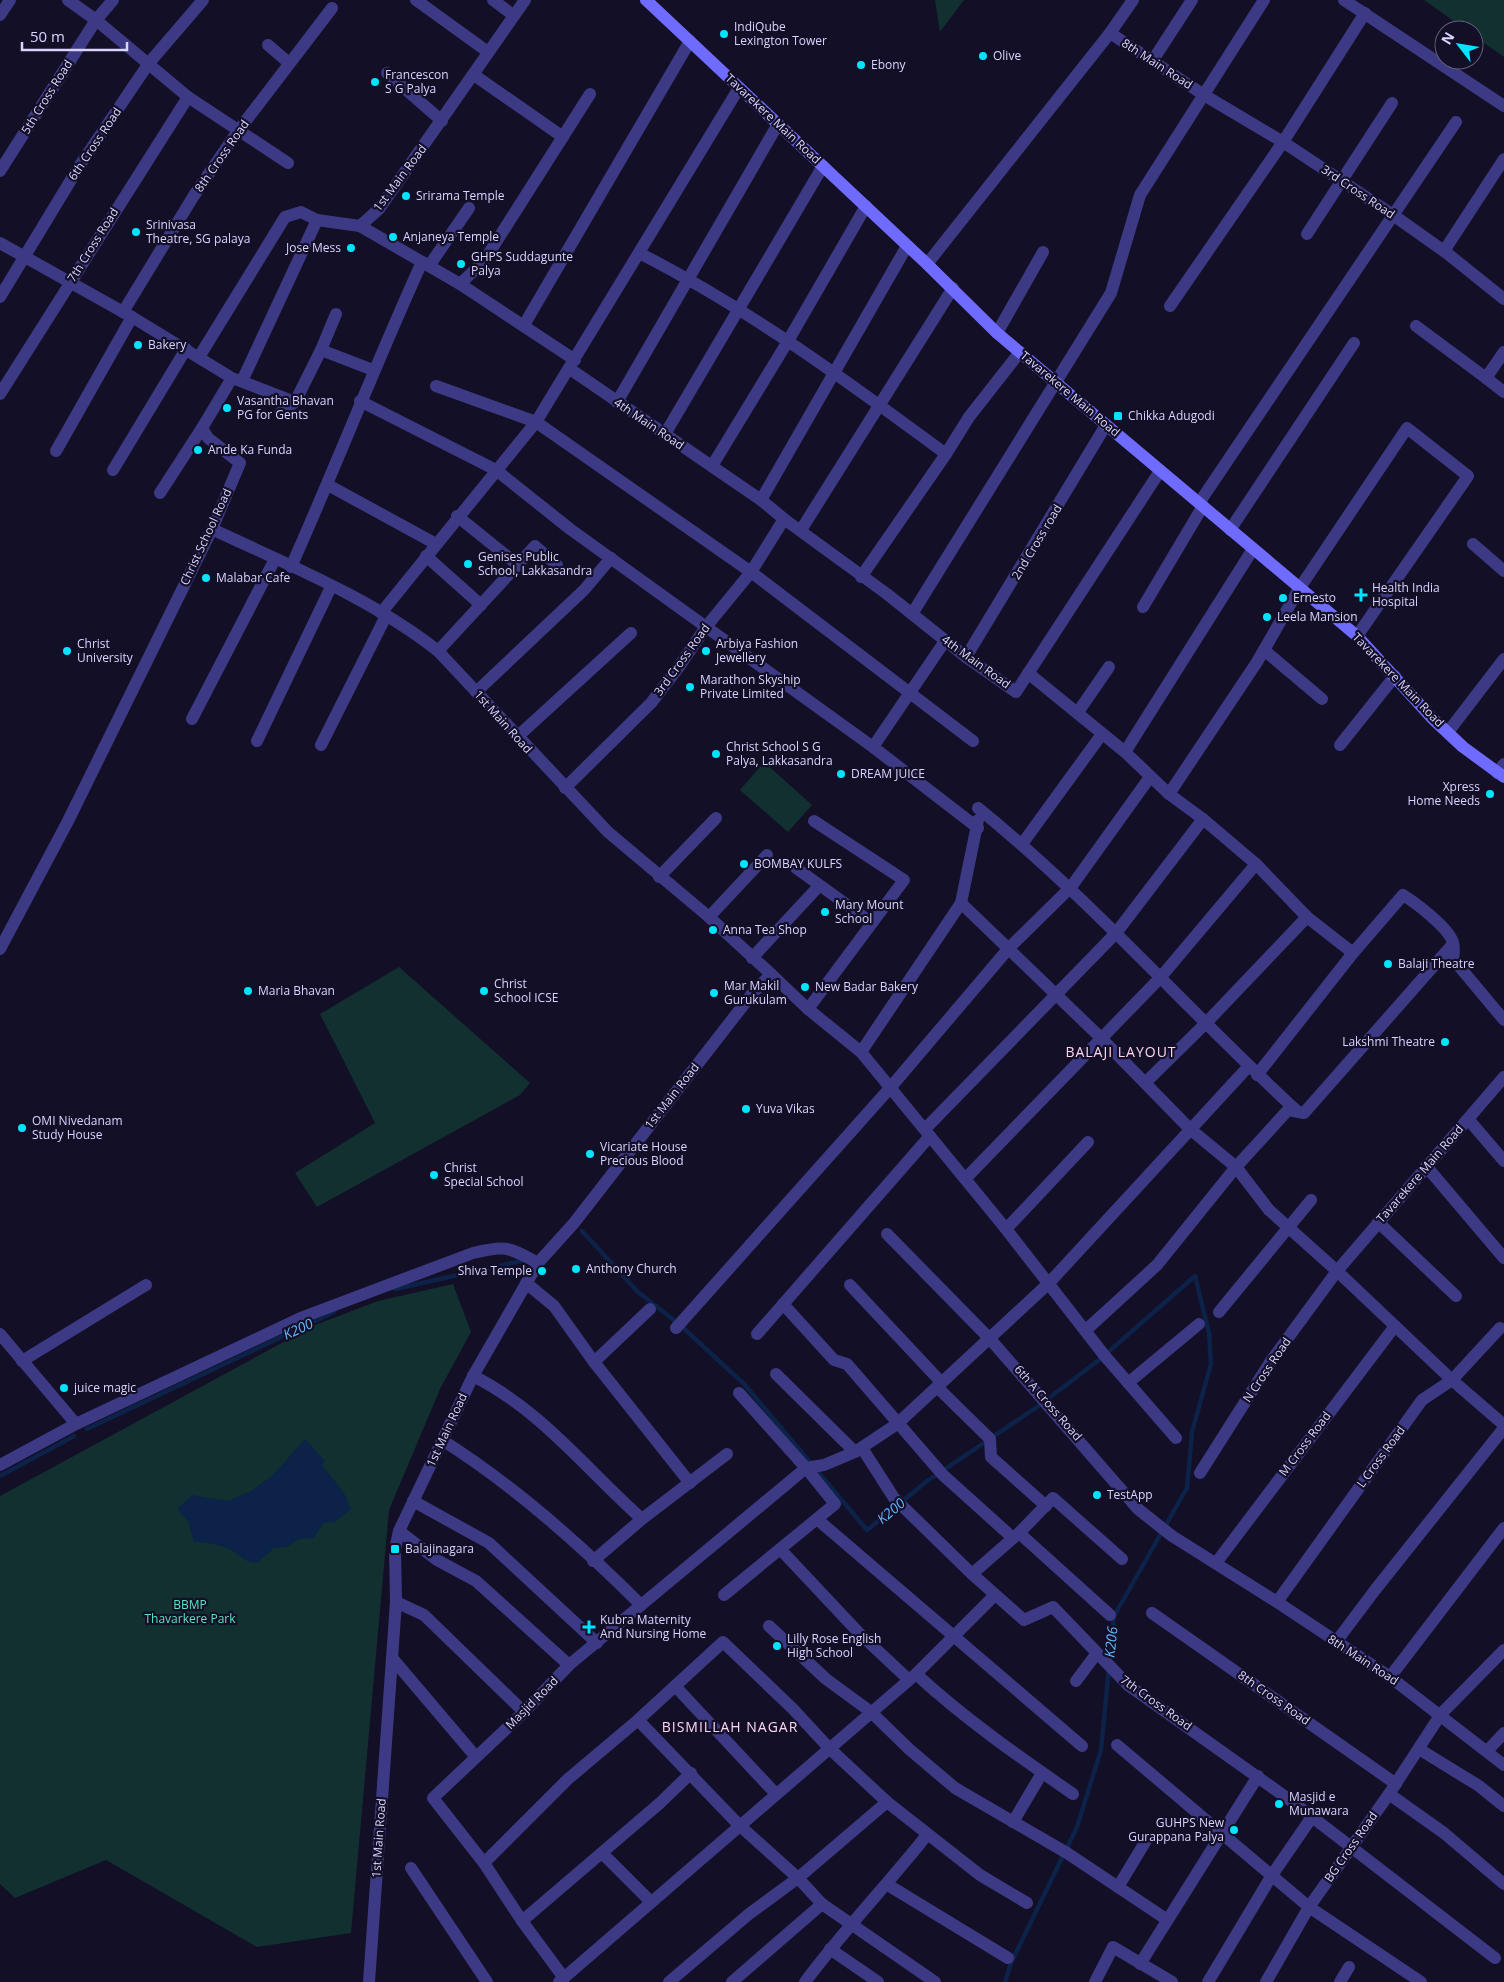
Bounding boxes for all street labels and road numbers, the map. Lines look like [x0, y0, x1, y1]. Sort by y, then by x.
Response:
street label: 8th Main Road [1119, 34, 1196, 93]
street label: 5th Cross Road [17, 56, 76, 137]
street label: Tavarekere Main Road [722, 70, 825, 167]
street label: 6th Cross Road [64, 104, 125, 184]
street label: 8th Cross Road [190, 116, 253, 195]
street label: 1st Main Road [369, 141, 430, 215]
street label: 3rd Cross Road [1318, 161, 1398, 222]
street label: 7th Cross Road [63, 204, 122, 285]
street label: Tavarekere Main Road [1017, 347, 1124, 440]
street label: 4th Main Road [611, 394, 688, 453]
street label: Christ School Road [176, 486, 235, 588]
street label: 2nd Cross road [1007, 501, 1066, 583]
street label: 3rd Cross Road [650, 620, 713, 699]
street label: Tavarekere Main Road [1349, 629, 1448, 731]
street label: 4th Main Road [938, 631, 1014, 692]
street label: 1st Main Road [470, 686, 536, 757]
street label: 1st Main Road [640, 1059, 703, 1132]
street label: Tavarekere Main Road [1372, 1121, 1467, 1226]
street label: N Cross Road [1239, 1334, 1295, 1406]
street label: 6th A Cross Road [1011, 1361, 1086, 1444]
street label: 1st Main Road [422, 1390, 471, 1469]
street label: M Cross Road [1275, 1408, 1334, 1479]
street label: L Cross Road [1352, 1422, 1409, 1491]
street label: 8th Main Road [1325, 1630, 1402, 1689]
street label: 8th Cross Road [1235, 1666, 1314, 1729]
street label: 7th Cross Road [1117, 1671, 1195, 1734]
street label: Masjid Road [501, 1672, 562, 1733]
street label: 1st Main Road [367, 1798, 390, 1878]
street label: BG Cross Road [1320, 1808, 1381, 1885]

